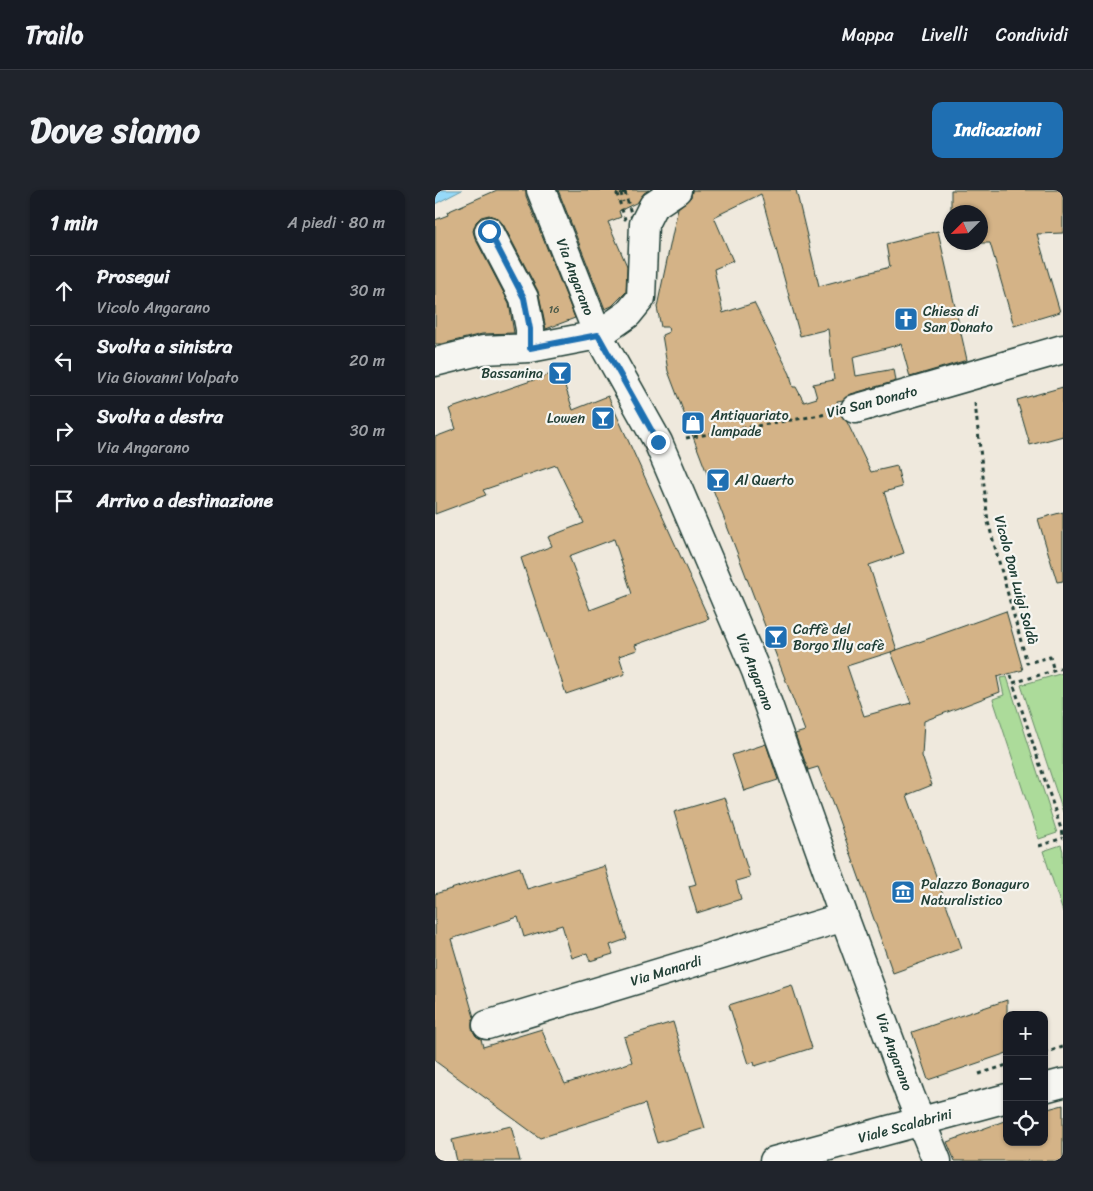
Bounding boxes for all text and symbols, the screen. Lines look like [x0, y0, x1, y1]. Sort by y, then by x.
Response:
text: Trailo [25, 14, 83, 56]
text: Mappa [842, 19, 894, 51]
text: Livelli [922, 19, 968, 51]
text: Condividi [996, 19, 1068, 51]
text: Dove siamo [30, 99, 200, 161]
button: Indicazioni [932, 102, 1063, 158]
text: 1 min [50, 204, 98, 242]
north arrow [943, 205, 988, 250]
text: A piedi · 80 m [288, 208, 385, 237]
route start [478, 220, 501, 243]
street label: Via Angarano [549, 235, 601, 319]
text: Prosegui [97, 260, 170, 293]
text: 30 m [350, 276, 385, 305]
icon: ahead [50, 277, 78, 305]
text: Vicolo Angarano [97, 293, 210, 322]
place label: Chiesa di San Donato [923, 299, 993, 340]
house number: 16 [549, 300, 559, 319]
church icon: Chiesa di San Donato [893, 306, 919, 332]
text: Svolta a sinistra [97, 330, 232, 363]
text: 20 m [349, 346, 385, 375]
icon: left [50, 347, 78, 375]
bar icon: Bassanina [547, 360, 573, 386]
place label: Bassanina [481, 361, 543, 386]
text: Via Giovanni Volpato [97, 363, 239, 392]
street label: Via San Donato [824, 379, 920, 425]
text: Svolta a destra [97, 400, 223, 433]
place label: Antiquariato lampade [710, 403, 789, 444]
bar icon: Lowen [590, 405, 616, 431]
place label: Lowen [547, 406, 585, 431]
shop icon: Antiquariato lampade [680, 410, 706, 436]
text: 30 m [350, 416, 385, 445]
icon: right [50, 417, 78, 445]
route end [647, 431, 670, 454]
text: Via Angarano [97, 433, 190, 462]
bar icon: Al Querto [705, 467, 731, 493]
place label: Al Querto [734, 468, 794, 493]
text: Arrivo a destinazione [97, 484, 273, 517]
icon: arrive [50, 487, 78, 515]
street label: Vicolo Don Luigi Soldà [987, 513, 1045, 647]
place label: Caffè del Borgo Illy cafè [793, 617, 884, 658]
bar icon: Caffè del Borgo Illy cafè [763, 624, 789, 650]
street label: Via Angarano [729, 630, 781, 714]
place label: Palazzo Bonaguro Naturalistico [921, 872, 1029, 913]
museum icon: Palazzo Bonaguro Naturalistico [890, 879, 916, 905]
street label: Via Manardi [627, 948, 706, 994]
street label: Via Angarano [868, 1010, 920, 1094]
map controls [1003, 1011, 1048, 1146]
button: + [1003, 1011, 1048, 1056]
button: − [1003, 1056, 1048, 1101]
street label: Viale Scalabrini [855, 1101, 956, 1151]
button: locate [1003, 1101, 1048, 1146]

